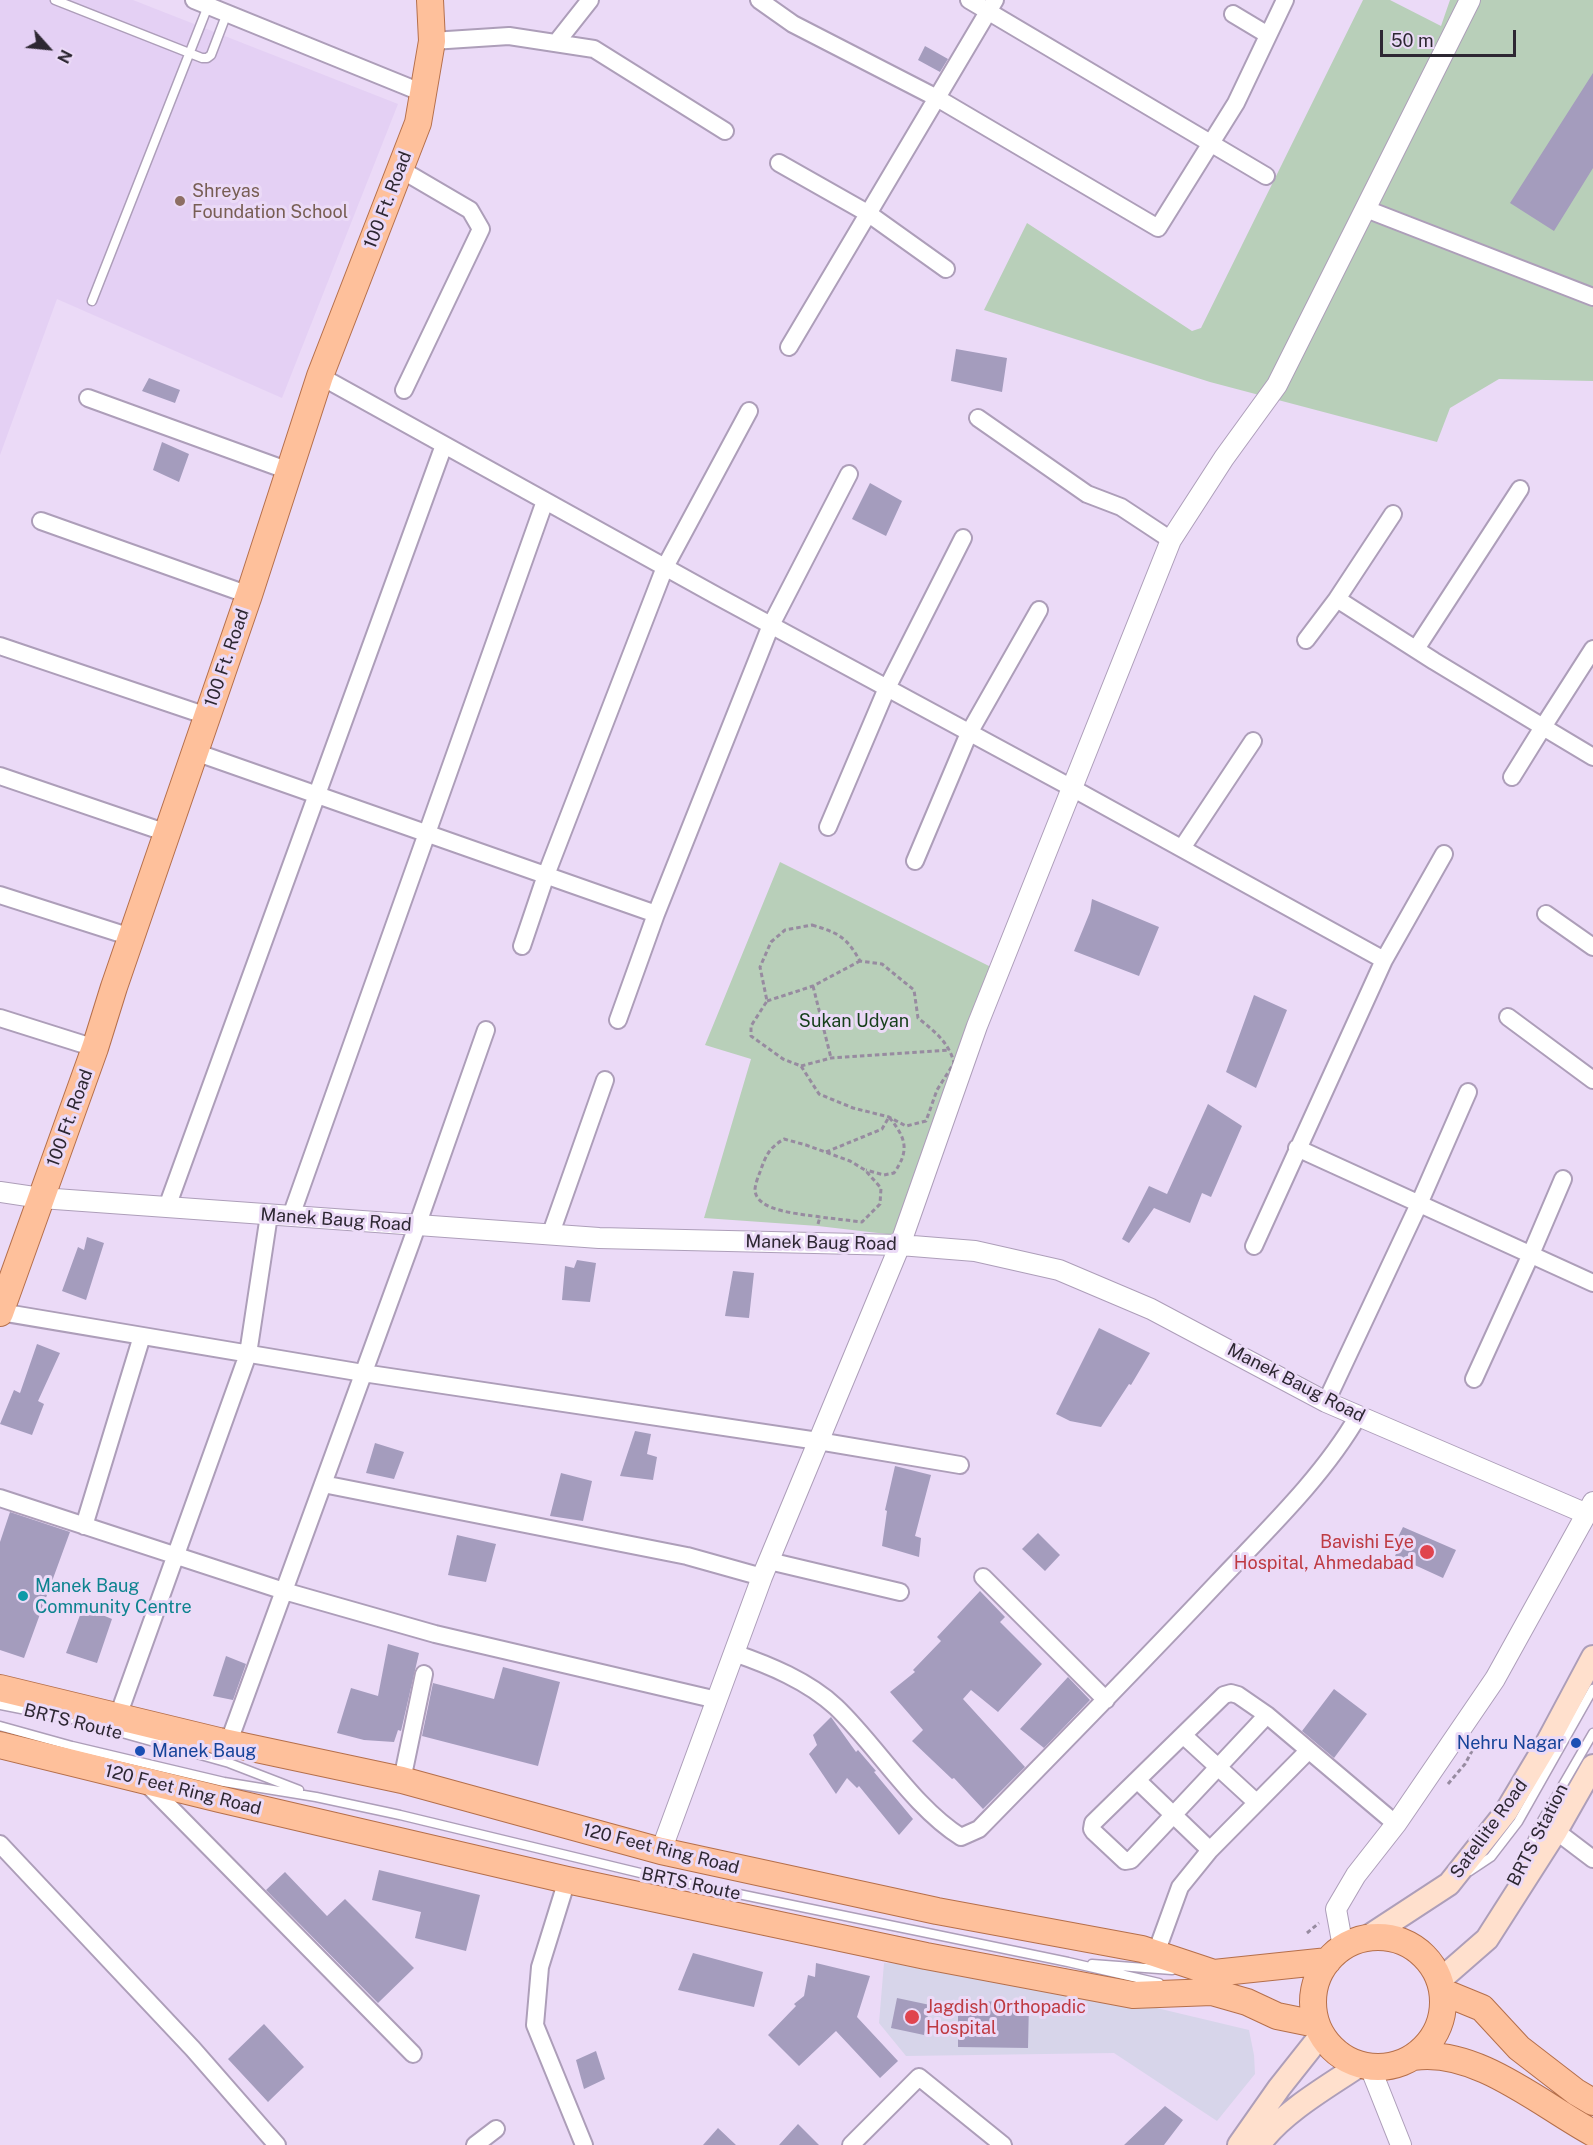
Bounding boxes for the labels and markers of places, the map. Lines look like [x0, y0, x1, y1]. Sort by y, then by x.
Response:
place label: Shreyas Foundation School [192, 180, 348, 222]
marker: Shreyas Foundation School [173, 194, 187, 208]
place label: Bavishi Eye Hospital, Ahmedabad [1234, 1531, 1414, 1574]
marker: Bavishi Eye Hospital, Ahmedabad [1418, 1543, 1436, 1561]
place label: Manek Baug Community Centre [35, 1575, 192, 1618]
marker: Manek Baug Community Centre [16, 1589, 30, 1603]
place label: Nehru Nagar [1457, 1732, 1564, 1754]
marker: Nehru Nagar [1569, 1736, 1583, 1750]
place label: Manek Baug [152, 1740, 257, 1762]
marker: Manek Baug [133, 1744, 147, 1758]
place label: Jagdish Orthopadic Hospital [926, 1996, 1086, 2038]
marker: Jagdish Orthopadic Hospital [903, 2008, 921, 2026]

